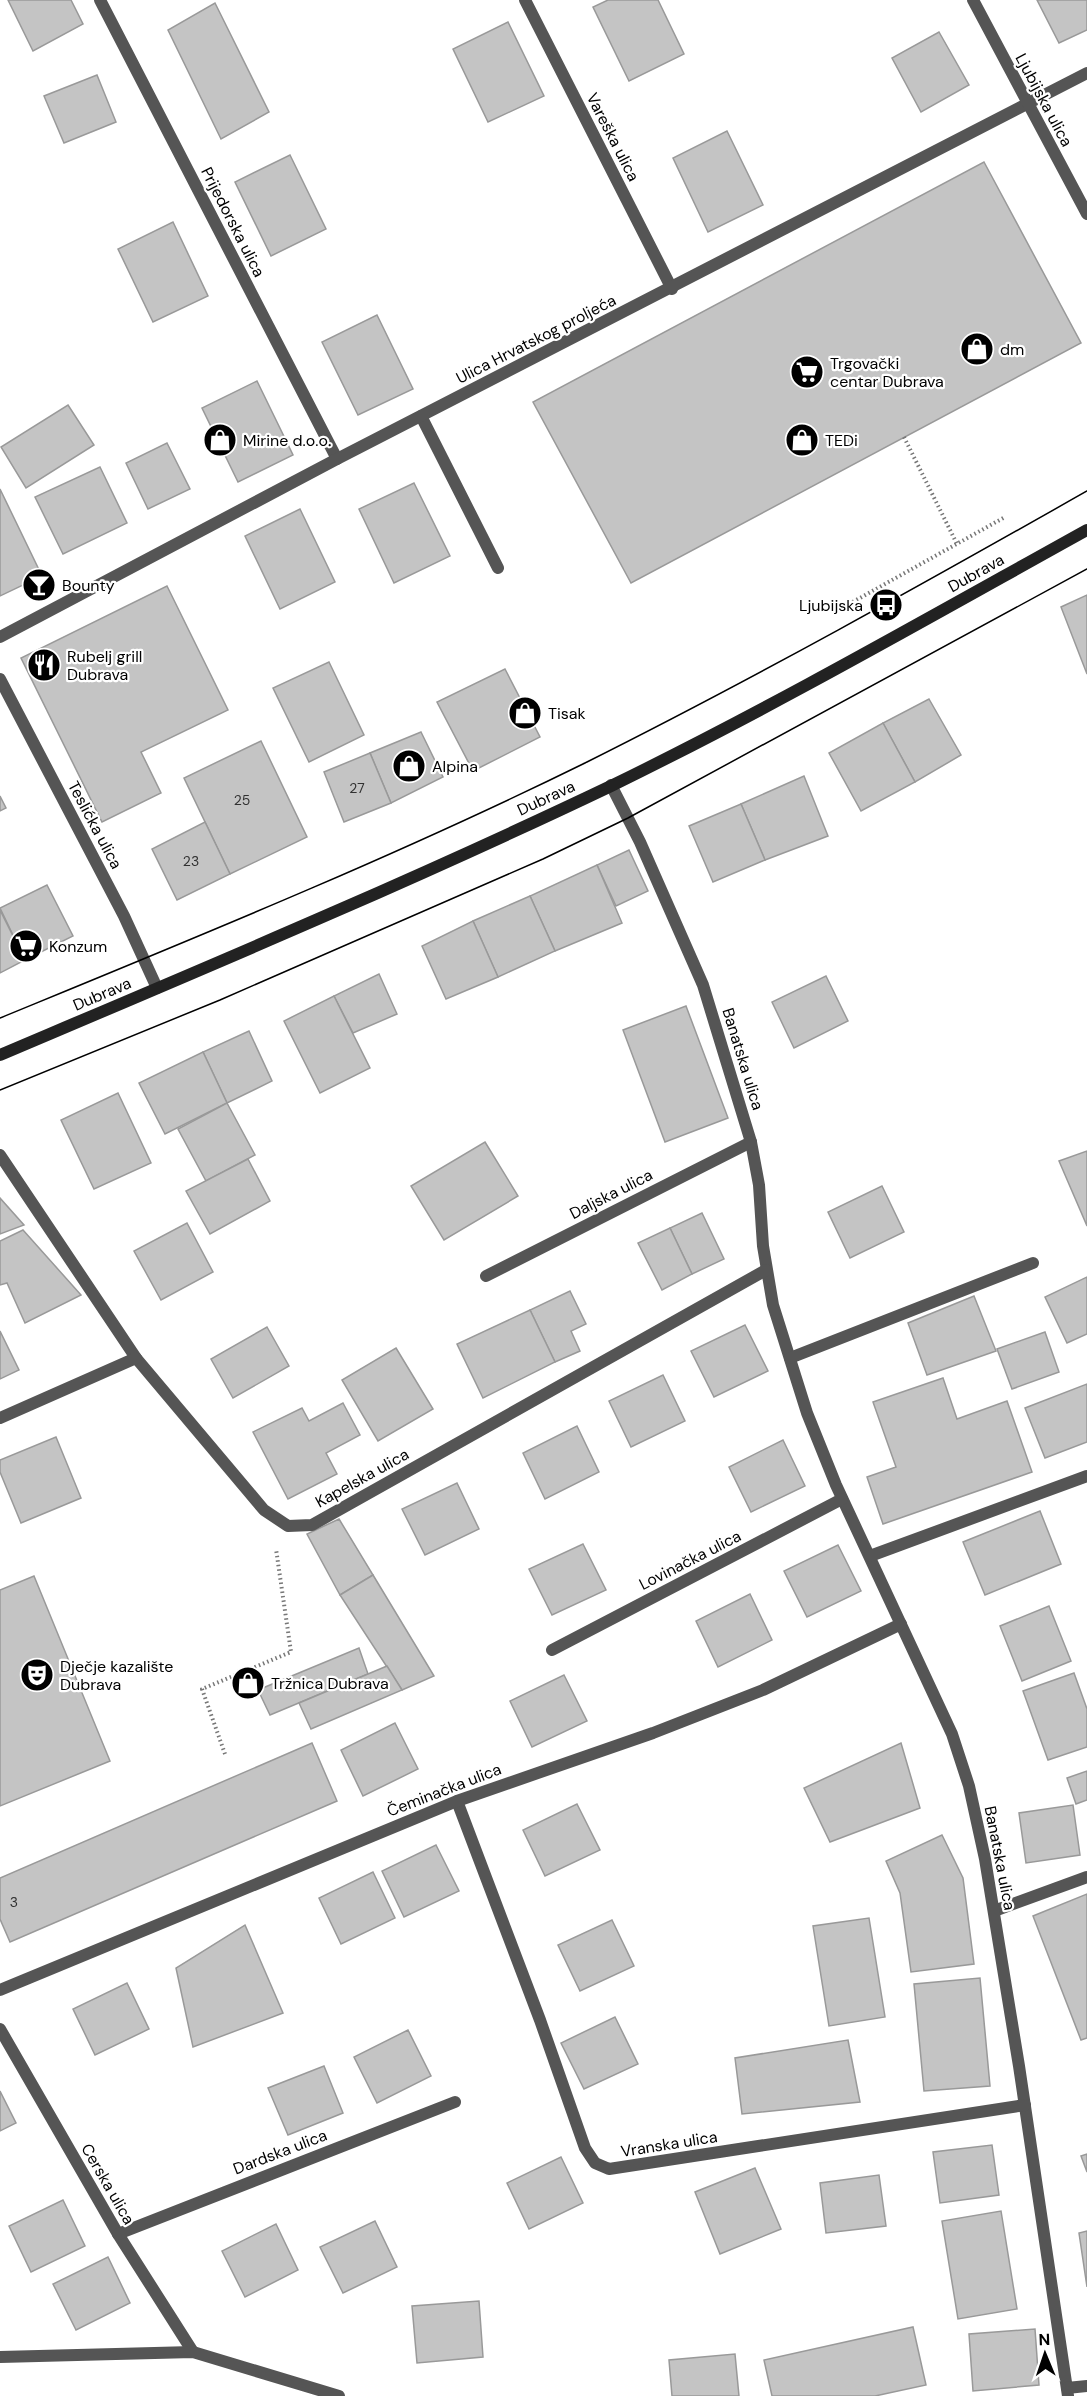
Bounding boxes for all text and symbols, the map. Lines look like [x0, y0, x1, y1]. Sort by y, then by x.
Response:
street label: Ljubijska ulica [1011, 50, 1077, 150]
street label: Vareška ulica [582, 89, 644, 185]
street label: Prijedorska ulica [196, 163, 270, 281]
street label: Ulica Hrvatskog proljeća [452, 289, 620, 389]
shop icon: dm [959, 331, 995, 367]
place label: dm [1000, 339, 1024, 360]
place label: Trgovački centar Dubrava [830, 353, 944, 392]
supermarket icon: Trgovački centar Dubrava [789, 354, 825, 390]
shop icon: Mirine d.o.o. [202, 422, 238, 458]
shop icon: TEDi [784, 422, 820, 458]
place label: Mirine d.o.o. [243, 430, 331, 451]
place label: TEDi [825, 430, 858, 451]
street label: Dubrava [944, 549, 1008, 597]
bar icon: Bounty [21, 567, 57, 603]
place label: Bounty [62, 575, 115, 596]
bus stop icon: Ljubijska [868, 587, 904, 623]
place label: Ljubijska [799, 595, 863, 616]
place label: Rubelj grill Dubrava [67, 646, 142, 685]
restaurant icon: Rubelj grill Dubrava [26, 647, 62, 683]
shop icon: Tisak [507, 695, 543, 731]
place label: Tisak [548, 703, 586, 724]
shop icon: Alpina [391, 748, 427, 784]
place label: Alpina [432, 756, 478, 777]
street label: Dubrava [514, 776, 578, 820]
street label: Teslićka ulica [63, 777, 127, 873]
house number: 27 [349, 779, 365, 797]
house number: 25 [234, 791, 250, 809]
house number: 23 [183, 852, 199, 870]
supermarket icon: Konzum [8, 928, 44, 964]
place label: Konzum [49, 936, 107, 957]
street label: Dubrava [70, 972, 134, 1016]
street label: Banatska ulica [718, 1005, 768, 1113]
street label: Daljska ulica [566, 1164, 656, 1224]
street label: Kapelska ulica [312, 1444, 412, 1512]
street label: Lovinačka ulica [635, 1525, 745, 1595]
place label: Dječje kazalište Dubrava [60, 1656, 173, 1695]
theatre icon: Dječje kazalište Dubrava [19, 1657, 55, 1693]
shop icon: Tržnica Dubrava [230, 1665, 266, 1701]
place label: Tržnica Dubrava [271, 1673, 389, 1694]
street label: Čeminačka ulica [384, 1758, 504, 1822]
street label: Banatska ulica [980, 1804, 1020, 1912]
house number: 3 [10, 1893, 18, 1911]
street label: Dardska ulica [230, 2124, 330, 2180]
street label: Vranska ulica [619, 2126, 719, 2162]
street label: Cerska ulica [76, 2140, 140, 2228]
north arrow [1015, 2324, 1075, 2384]
text: N [1038, 2329, 1051, 2350]

